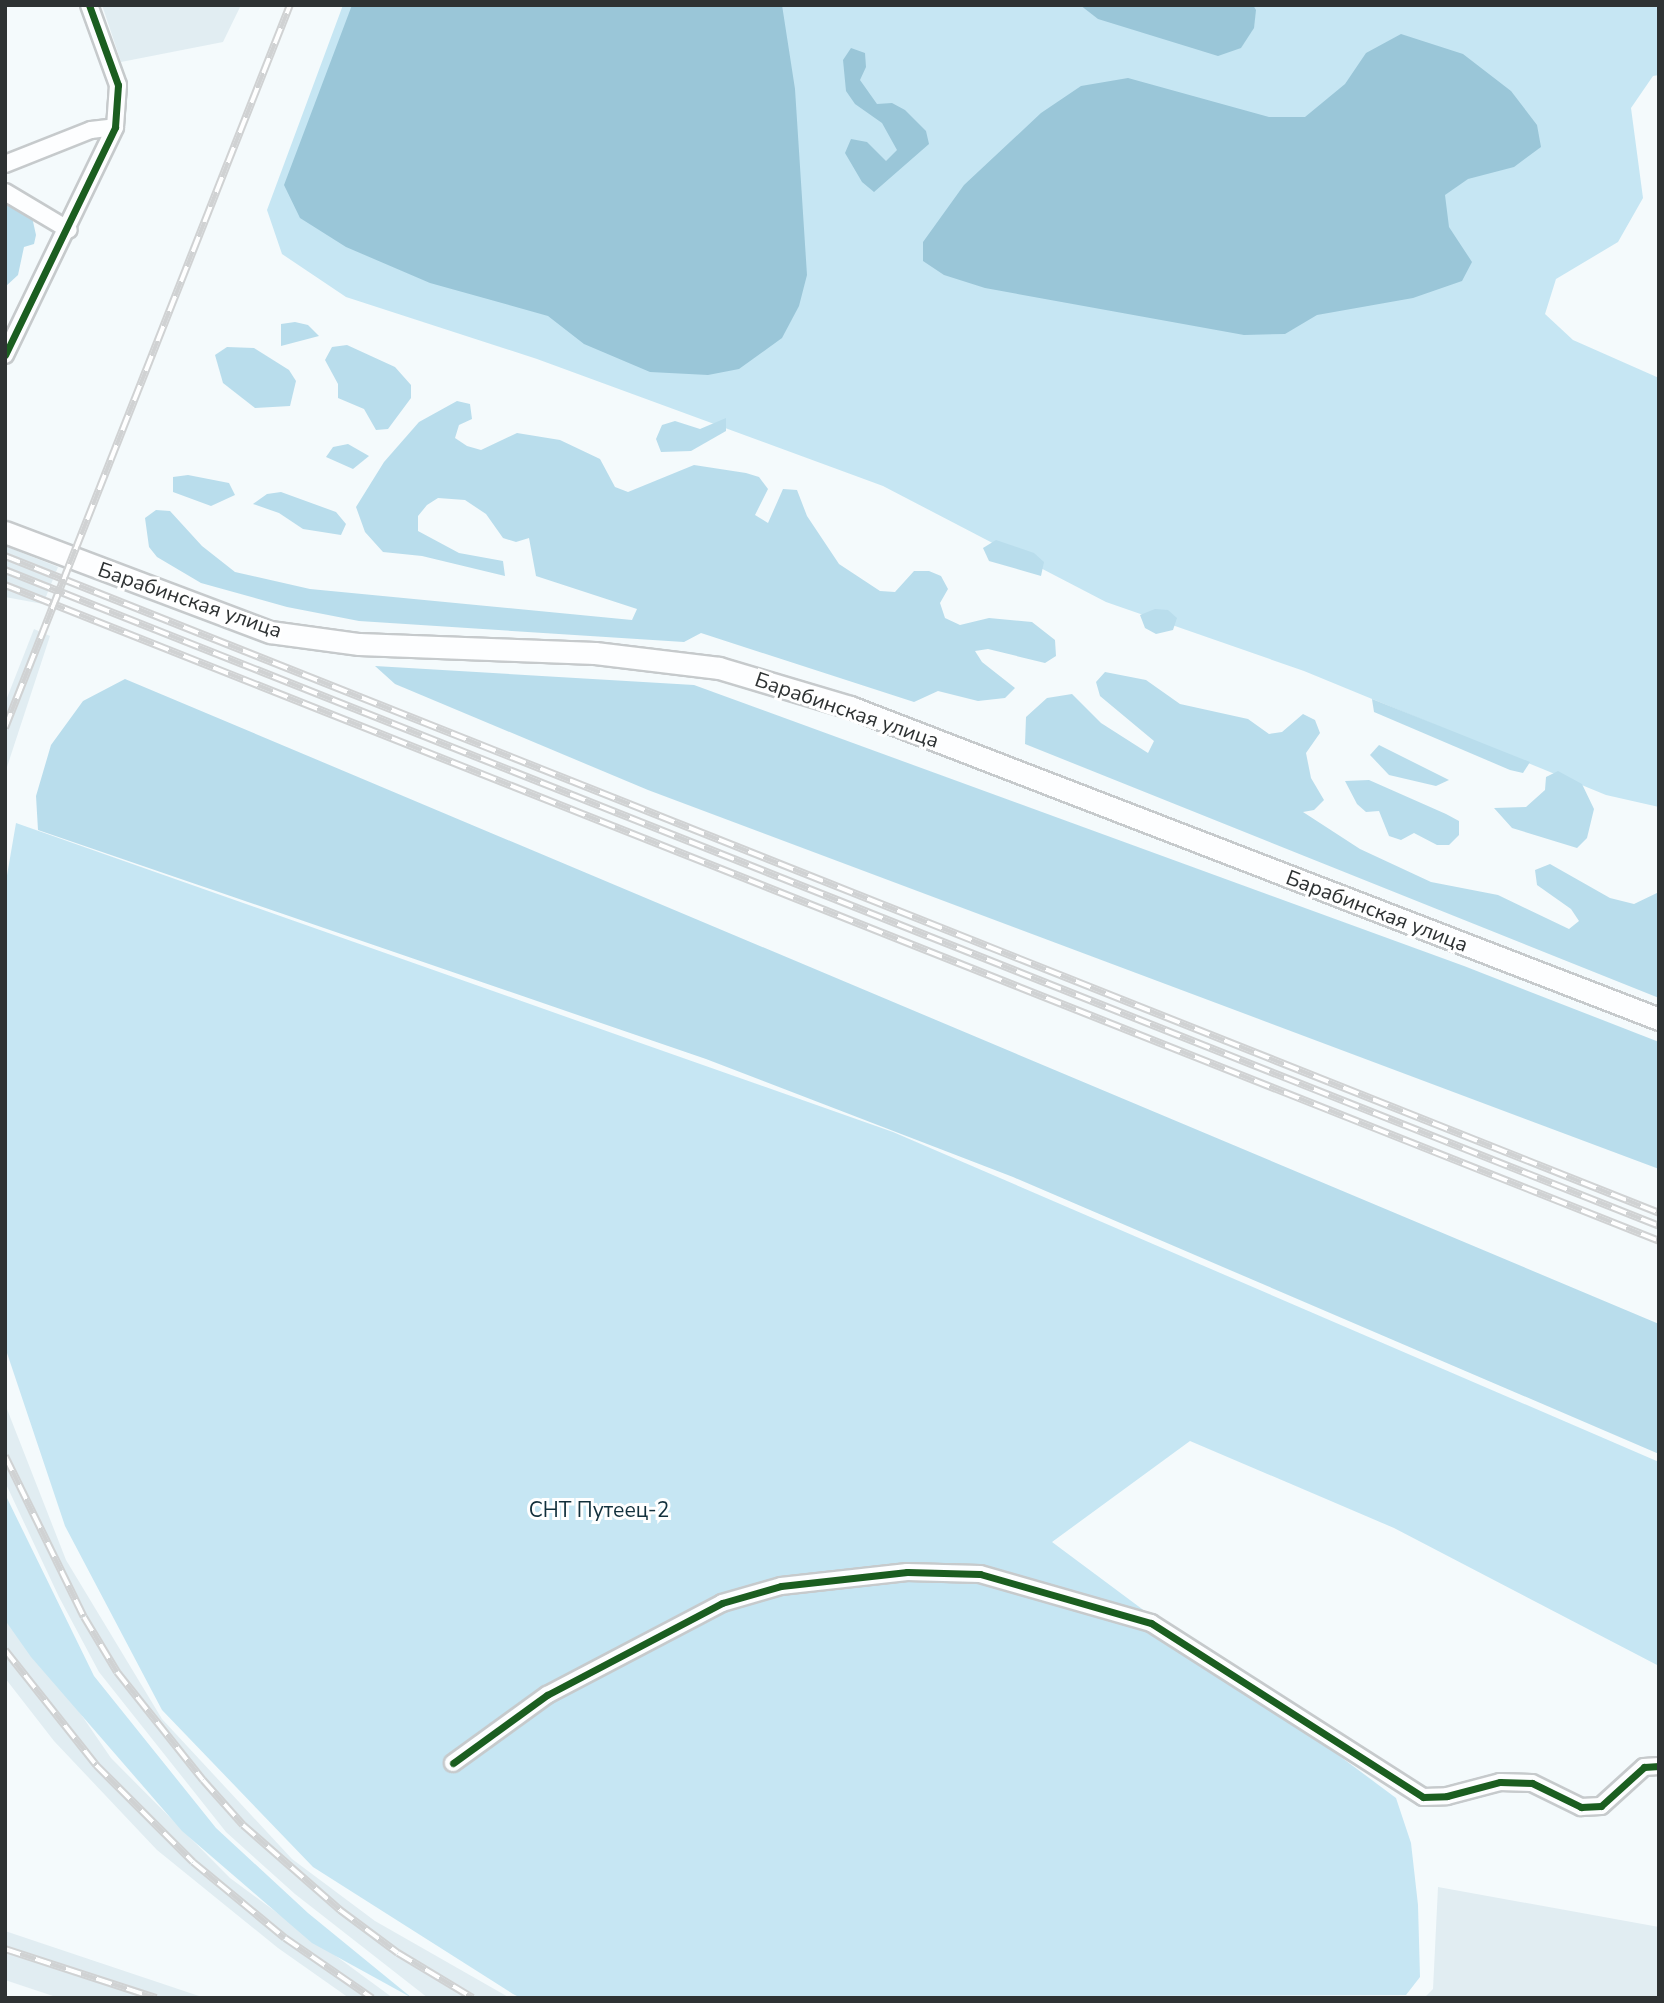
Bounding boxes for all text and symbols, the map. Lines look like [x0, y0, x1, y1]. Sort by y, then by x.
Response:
street label: Барабинская улица [95, 557, 285, 643]
street label: Барабинская улица [752, 667, 942, 753]
street label: Барабинская улица [1282, 865, 1472, 957]
park label: СНТ Путеец-2 [529, 1497, 669, 1523]

